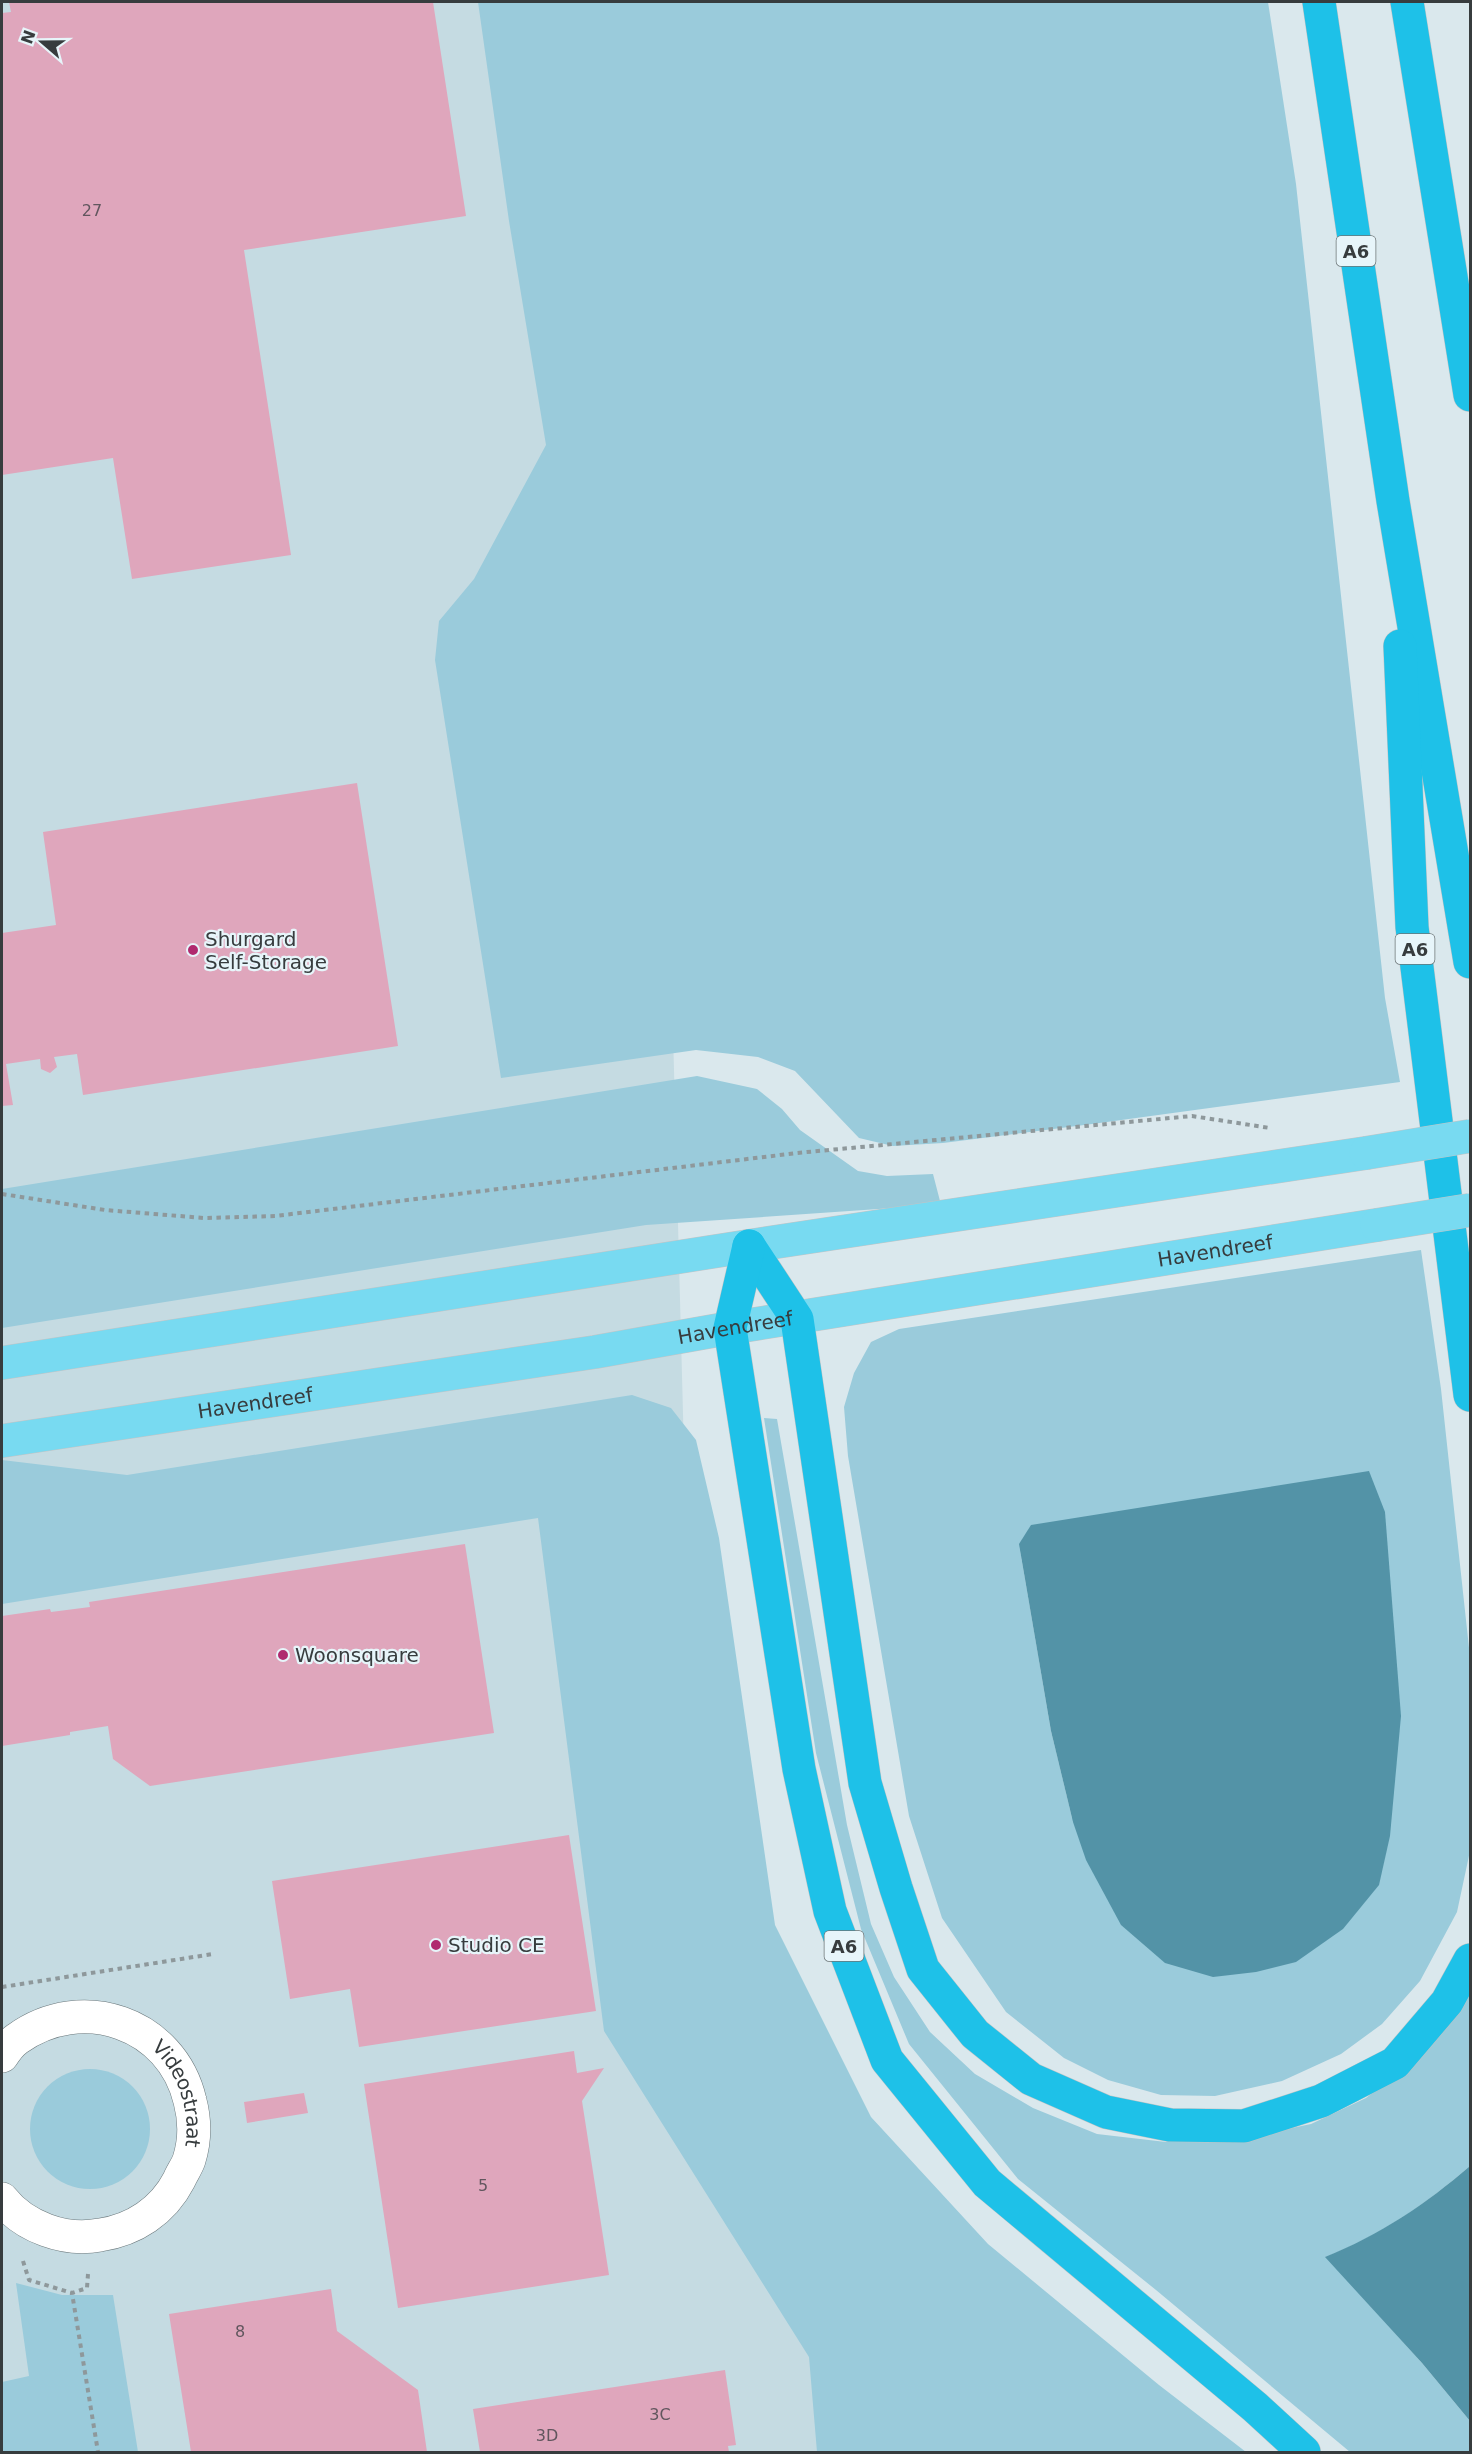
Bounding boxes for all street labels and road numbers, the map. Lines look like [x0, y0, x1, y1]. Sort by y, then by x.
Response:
road number: A6 [1336, 236, 1376, 266]
road number: A6 [1396, 934, 1434, 964]
street label: Havendreef [1156, 1230, 1275, 1272]
street label: Havendreef [676, 1306, 795, 1349]
street label: Havendreef [196, 1382, 315, 1424]
road number: A6 [824, 1931, 864, 1961]
street label: Videostraat [147, 2034, 206, 2149]

